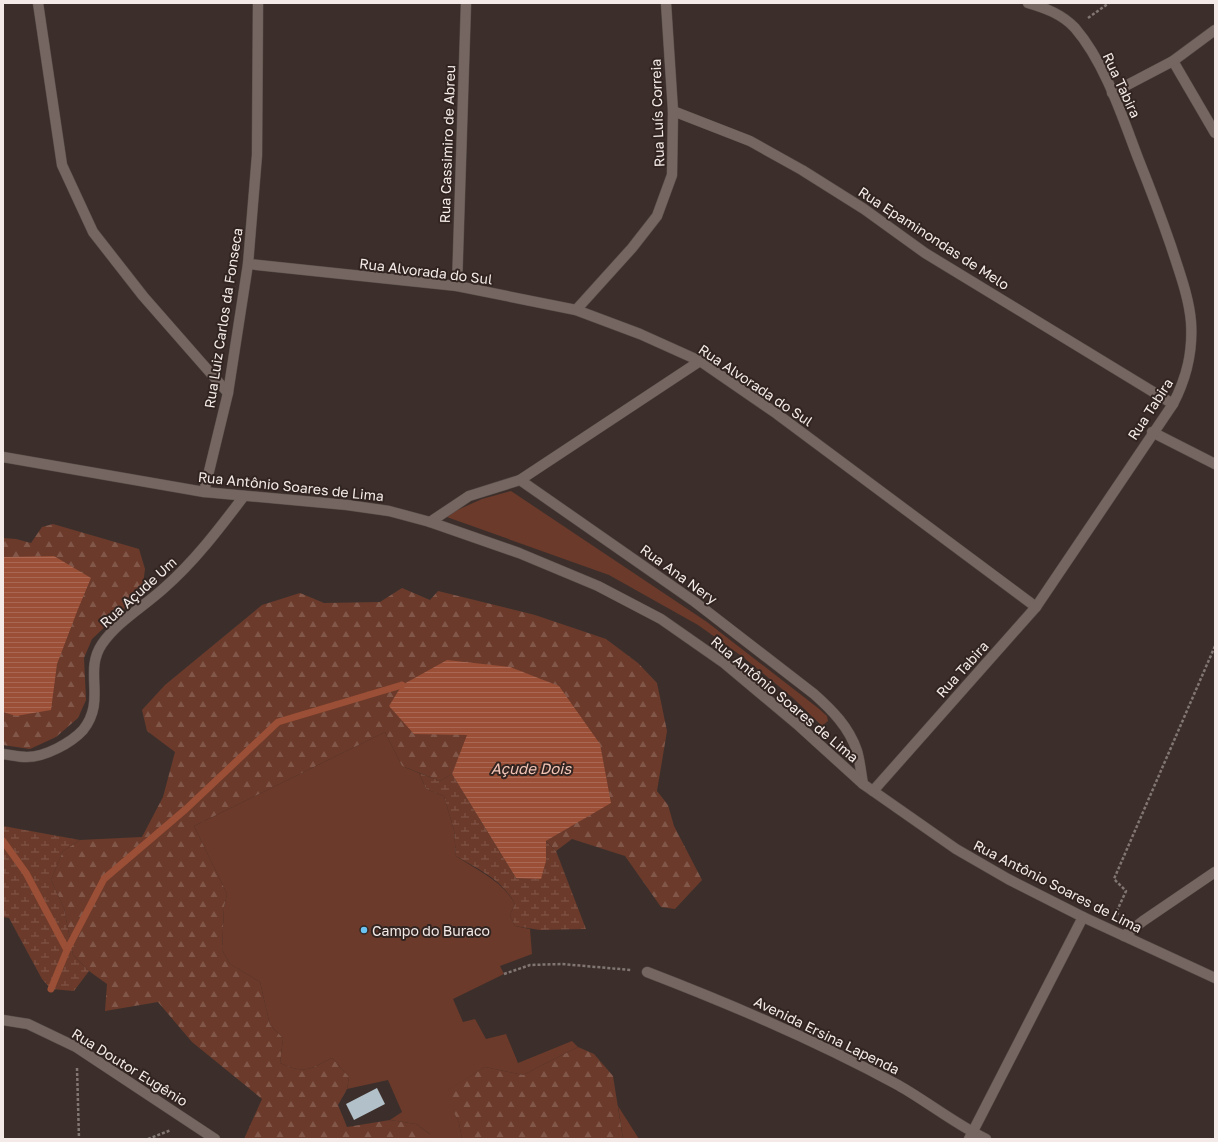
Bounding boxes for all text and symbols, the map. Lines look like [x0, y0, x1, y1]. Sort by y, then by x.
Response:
street label: Rua Tabira [1099, 50, 1145, 120]
street label: Rua Luís Correia [647, 59, 667, 167]
street label: Rua Cassimiro de Abreu [436, 64, 458, 224]
street label: Rua Epaminondas de Melo [855, 183, 1013, 293]
street label: Rua Luiz Carlos da Fonseca [200, 227, 246, 409]
street label: Rua Alvorada do Sul [358, 254, 494, 288]
street label: Rua Alvorada do Sul [696, 340, 816, 430]
street label: Rua Tabira [1124, 375, 1176, 443]
street label: Rua Antônio Soares de Lima [197, 468, 385, 504]
street label: Rua Ana Nery [637, 540, 721, 608]
street label: Rua Açude Um [96, 553, 180, 631]
street label: Rua Antônio Soares de Lima [708, 632, 862, 766]
street label: Rua Tabira [932, 637, 992, 701]
water label: Açude Dois [491, 759, 572, 778]
street label: Rua Antônio Soares de Lima [971, 836, 1145, 936]
place label: Campo do Buraco [372, 922, 490, 939]
marker: Campo do Buraco [359, 925, 369, 935]
street label: Avenida Ersina Lapenda [752, 992, 902, 1078]
street label: Rua Doutor Eugênio [69, 1024, 191, 1110]

